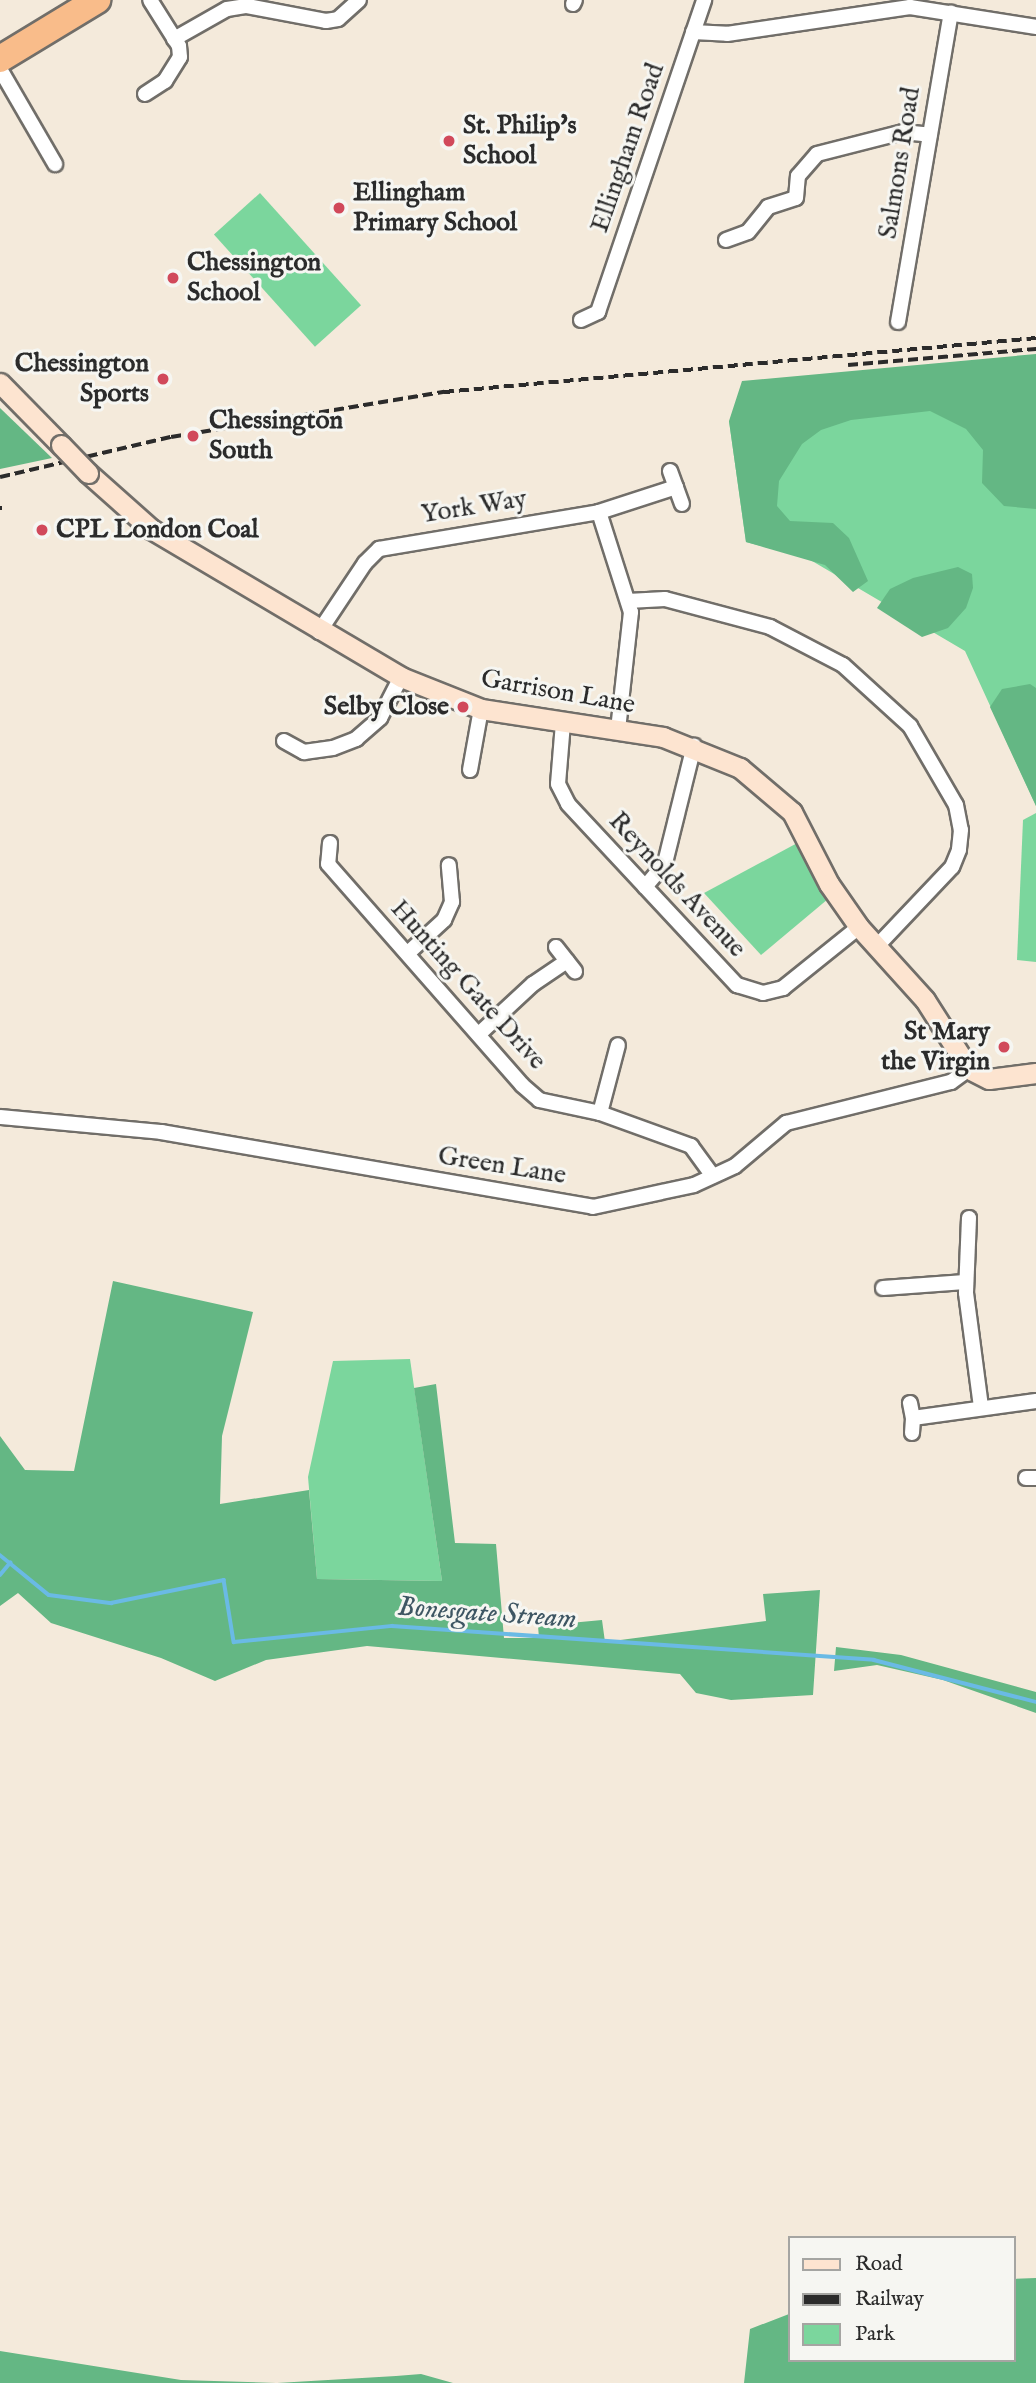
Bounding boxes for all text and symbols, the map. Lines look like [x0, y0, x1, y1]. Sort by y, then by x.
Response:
street label: Ellingham Road [584, 59, 672, 237]
street label: Salmons Road [873, 85, 927, 241]
place label: St. Philip's School [463, 110, 577, 172]
marker: St. Philip's School [441, 133, 457, 149]
place label: Ellingham Primary School [353, 177, 517, 238]
marker: Ellingham Primary School [331, 200, 347, 216]
place label: Chessington School [187, 247, 321, 308]
marker: Chessington School [165, 270, 181, 286]
place label: Chessington Sports [15, 348, 149, 410]
marker: Chessington Sports [155, 371, 171, 387]
place label: Chessington South [209, 405, 343, 466]
marker: Chessington South [183, 426, 203, 446]
street label: York Way [419, 483, 529, 531]
place label: CPL London Coal [56, 514, 259, 546]
marker: CPL London Coal [34, 522, 50, 538]
street label: Garrison Lane [478, 663, 638, 721]
place label: Selby Close [324, 691, 449, 723]
marker: Selby Close [455, 699, 471, 715]
street label: Reynolds Avenue [602, 806, 752, 964]
street label: Hunting Gate Drive [384, 894, 552, 1076]
place label: St Mary the Virgin [881, 1016, 990, 1078]
marker: St Mary the Virgin [996, 1039, 1012, 1055]
street label: Green Lane [436, 1140, 568, 1192]
water label: Bonesgate Stream [396, 1591, 578, 1637]
legend [788, 2236, 1015, 2362]
text: Road [855, 2251, 902, 2278]
text: Railway [855, 2286, 924, 2313]
text: Park [855, 2321, 895, 2348]

